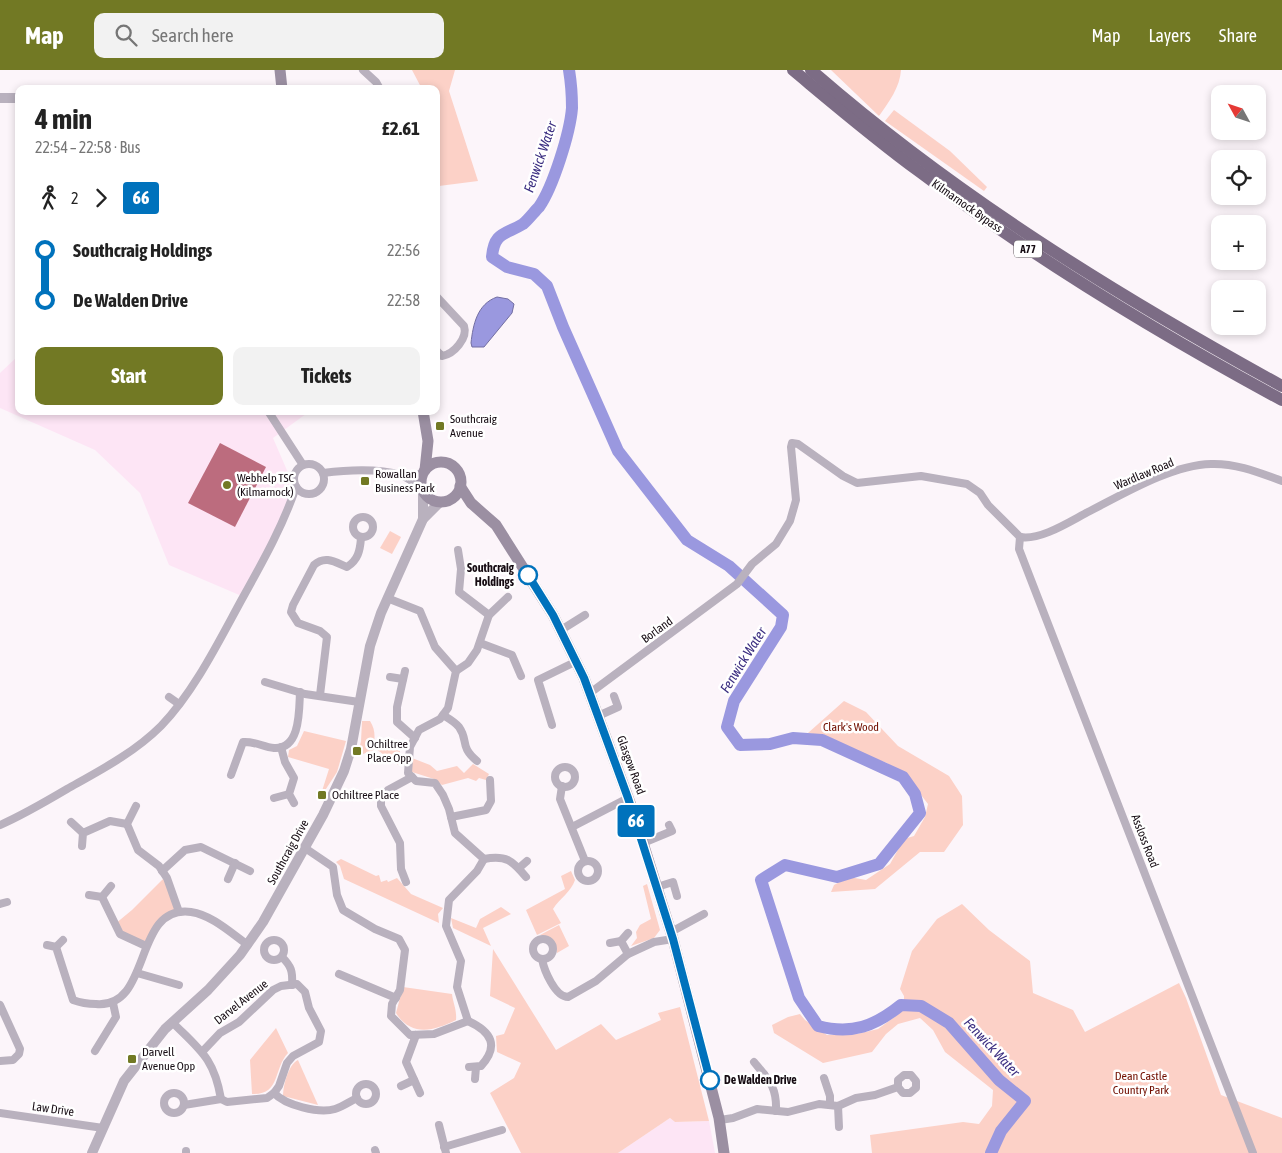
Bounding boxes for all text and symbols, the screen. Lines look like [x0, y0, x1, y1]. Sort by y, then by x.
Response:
search box [94, 13, 444, 58]
icon: search [112, 21, 140, 49]
text: Map [25, 22, 64, 49]
text: Search here [152, 24, 234, 46]
text: Map [1091, 25, 1120, 46]
text: Layers [1148, 25, 1191, 46]
text: Share [1219, 25, 1257, 46]
north arrow [1211, 85, 1266, 140]
map controls [1211, 85, 1266, 335]
text: 4 min [35, 103, 92, 135]
text: £2.61 [382, 117, 420, 139]
water label: Fenwick Water [520, 119, 560, 195]
text: 22:54 – 22:58 · Bus [35, 138, 140, 156]
button: locate [1211, 150, 1266, 205]
street label: Kilmarnock Bypass [929, 177, 1005, 235]
icon: walk [35, 184, 63, 212]
icon: forward [87, 184, 115, 212]
text: 66 [133, 187, 149, 208]
text: 2 [71, 189, 79, 207]
button: + [1211, 215, 1266, 270]
text: Southcraig Holdings [73, 239, 212, 261]
road number: A77 [1014, 240, 1042, 258]
text: 22:56 [387, 241, 420, 259]
button: − [1211, 280, 1266, 335]
text: De Walden Drive [73, 289, 188, 311]
text: 22:58 [387, 291, 420, 309]
button: Start [35, 347, 223, 405]
button: Tickets [233, 347, 420, 405]
place label: Southcraig Avenue [450, 412, 498, 440]
marker: Southcraig Avenue [434, 420, 446, 432]
street label: Wardlaw Road [1112, 455, 1176, 493]
place label: Rowallan Business Park [375, 467, 436, 495]
place label: Webhelp TSC (Kilmarnock) [237, 471, 295, 499]
marker: Rowallan Business Park [359, 475, 371, 487]
marker: Webhelp TSC (Kilmarnock) [221, 479, 233, 491]
place label: Southcraig Holdings [467, 561, 515, 589]
marker: Southcraig Holdings [518, 565, 538, 585]
street label: Borland [639, 614, 675, 646]
water label: Fenwick Water [717, 624, 770, 696]
park label: Clark's Wood [823, 720, 879, 734]
street label: Glasgow Road [614, 734, 648, 796]
place label: Ochiltree Place Opp [367, 737, 412, 765]
marker: Ochiltree Place Opp [351, 745, 363, 757]
place label: Ochiltree Place [332, 788, 399, 802]
marker: Ochiltree Place [316, 789, 328, 801]
line badge: 66 [614, 805, 658, 837]
text: 66 [628, 810, 644, 831]
street label: Assloss Road [1128, 812, 1162, 870]
street label: Southcraig Drive [264, 817, 312, 887]
street label: Darvel Avenue [211, 977, 271, 1027]
water label: Fenwick Water [961, 1014, 1024, 1080]
place label: Darvell Avenue Opp [142, 1045, 196, 1073]
marker: Darvell Avenue Opp [126, 1053, 138, 1065]
park label: Dean Castle Country Park [1113, 1069, 1170, 1097]
marker: De Walden Drive [700, 1070, 720, 1090]
place label: De Walden Drive [724, 1073, 797, 1087]
street label: Law Drive [31, 1099, 75, 1119]

